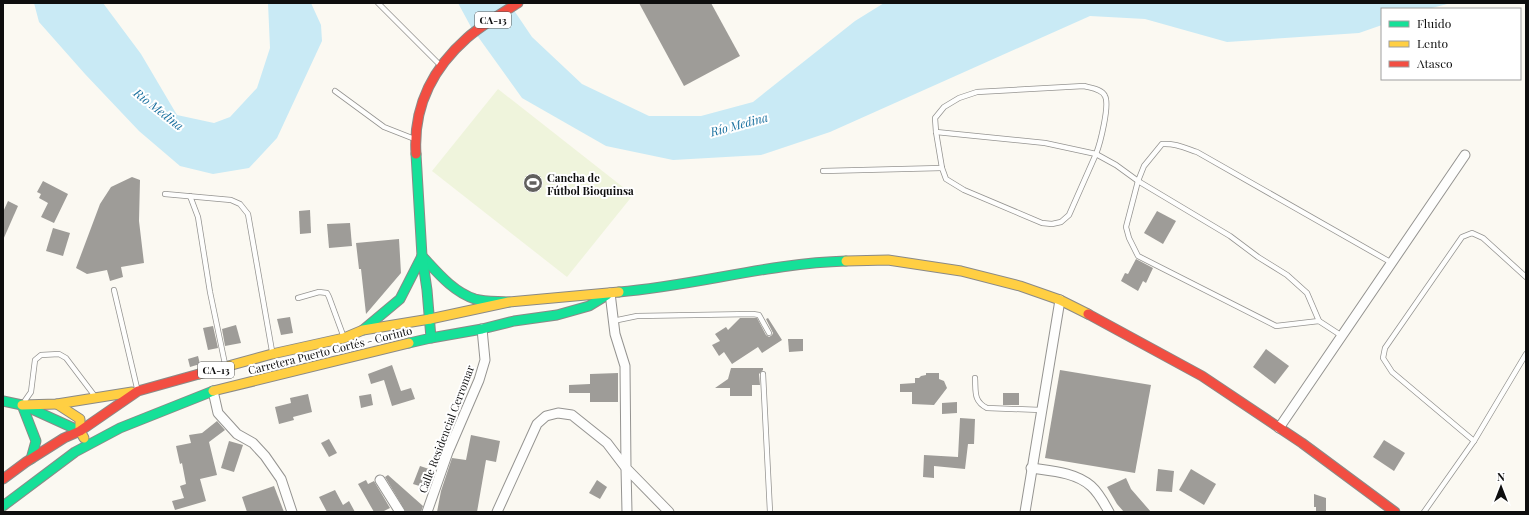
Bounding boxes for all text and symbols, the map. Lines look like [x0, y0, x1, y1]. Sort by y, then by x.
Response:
legend [1381, 8, 1521, 80]
road number: CA-13 [475, 12, 511, 28]
text: Fluido [1417, 15, 1452, 31]
text: Lento [1417, 35, 1449, 51]
text: Atasco [1416, 55, 1453, 71]
water label: Río Medina [130, 84, 187, 133]
water label: Río Medina [707, 109, 770, 140]
place label: Cancha de Fútbol Bioquinsa [547, 170, 634, 198]
sports icon: Cancha de Fútbol Bioquinsa [522, 172, 544, 194]
street label: Carretera Puerto Cortés - Corinto [246, 322, 414, 378]
road number: CA-13 [198, 362, 234, 378]
street label: Calle Residencial Cerromar [415, 363, 477, 495]
north arrow [1481, 467, 1521, 507]
text: N [1497, 469, 1505, 484]

